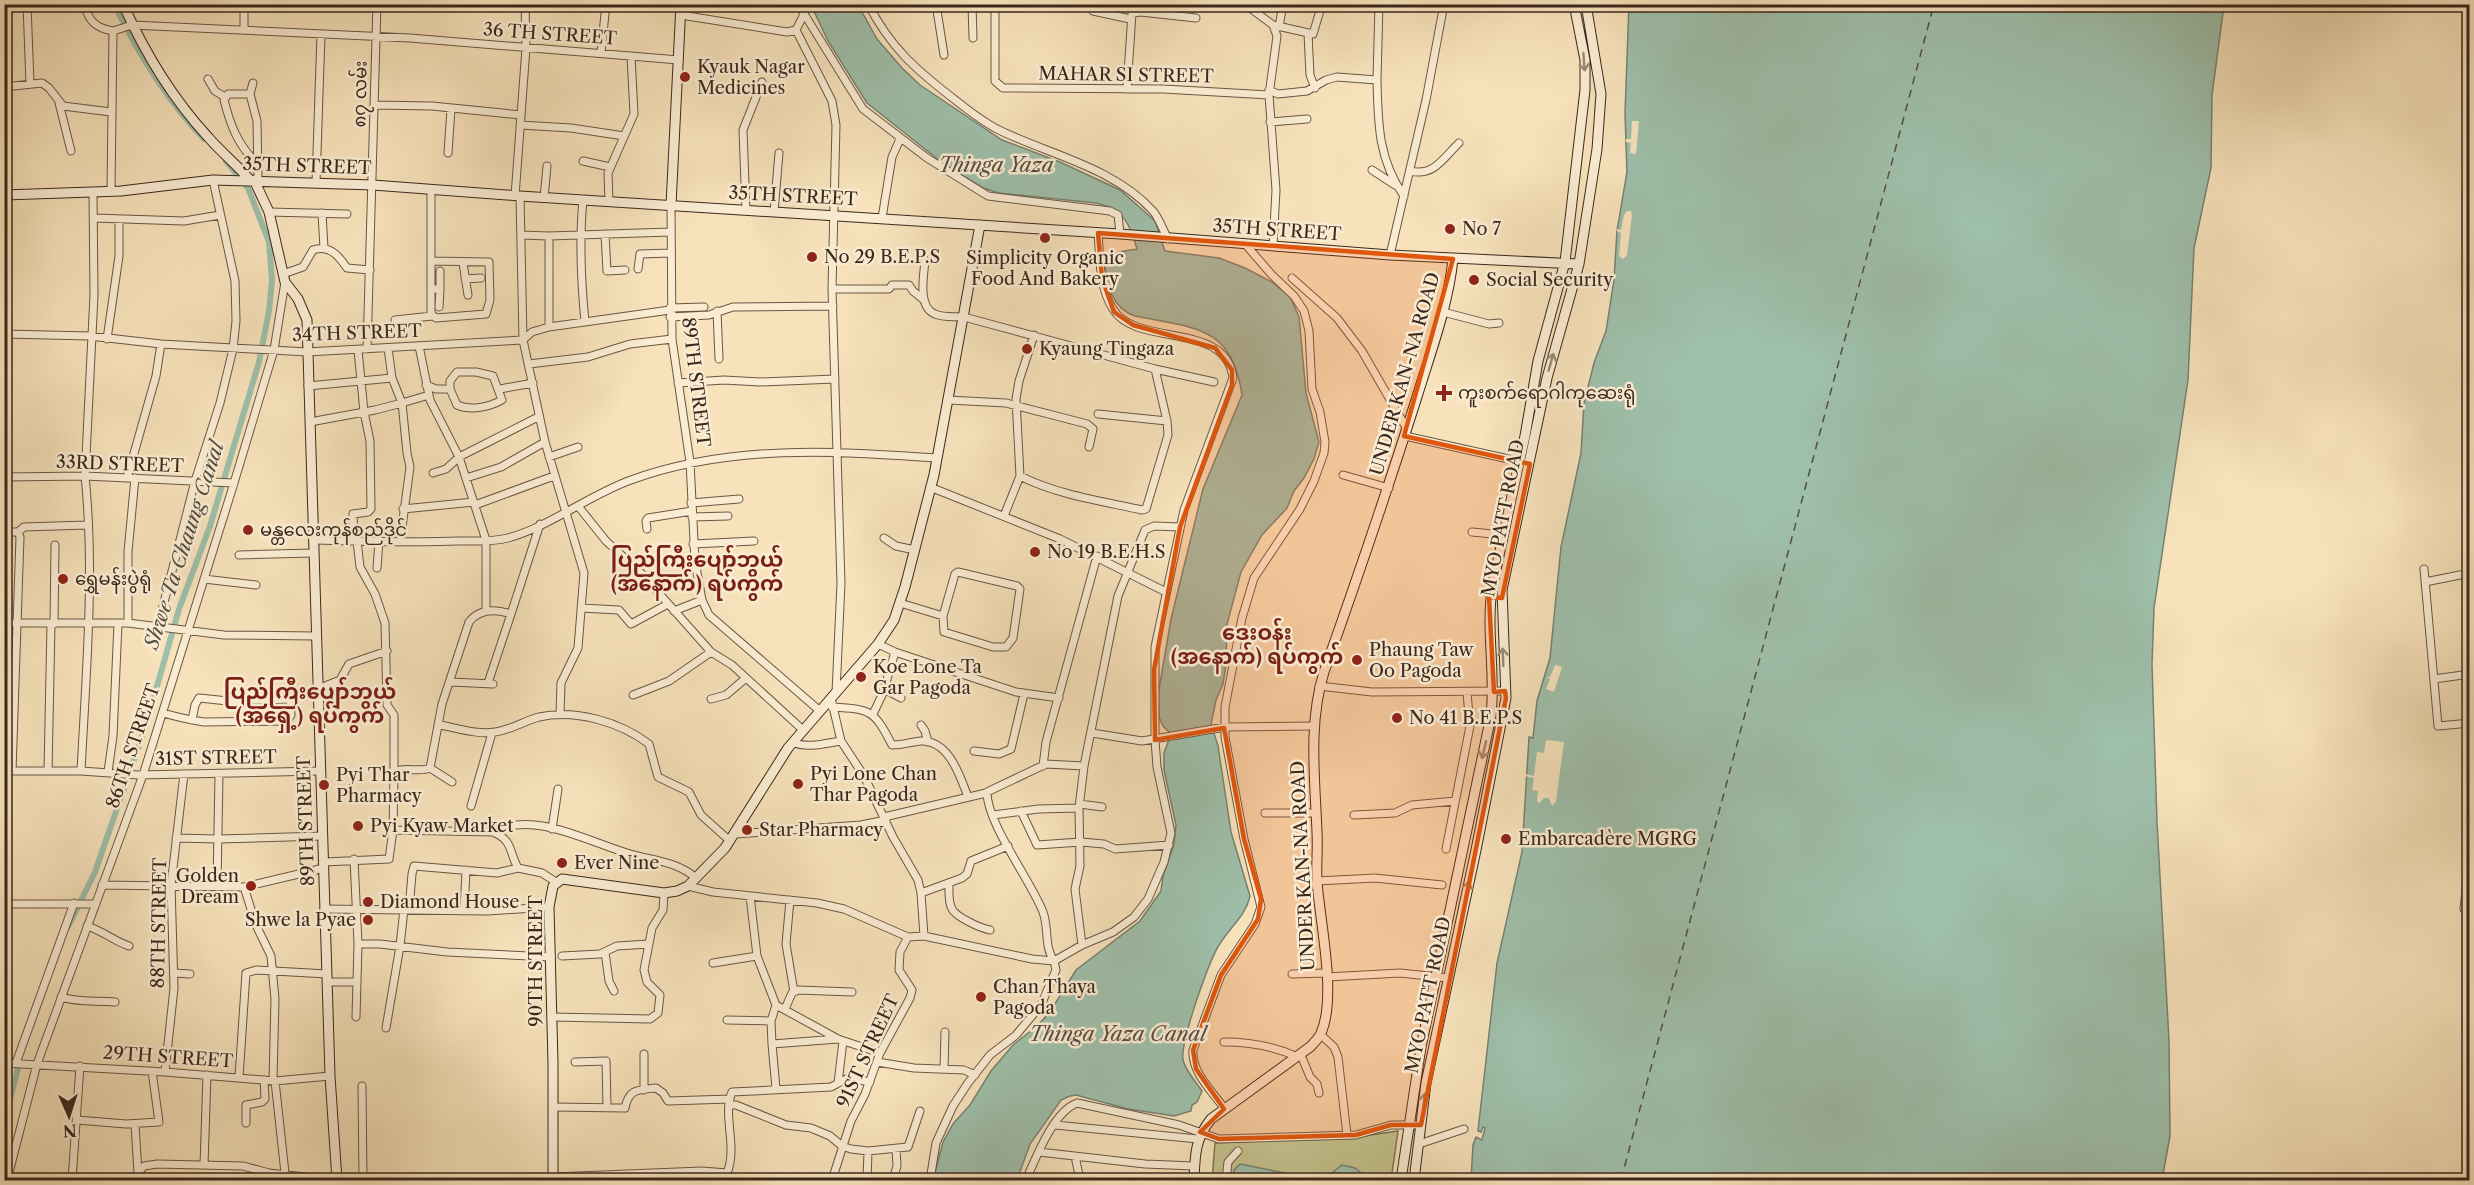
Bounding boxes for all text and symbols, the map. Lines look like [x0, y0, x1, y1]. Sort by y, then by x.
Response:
street label: 36 TH STREET [482, 18, 618, 50]
one-way arrow [1579, 52, 1590, 72]
place label: Kyauk Nagar Medicines [697, 56, 805, 99]
street label: ၈၇ လမ်း [346, 60, 376, 128]
street label: MAHAR SI STREET [1038, 62, 1214, 88]
marker: Kyauk Nagar Medicines [678, 70, 692, 84]
street label: 35TH STREET [242, 153, 372, 179]
water label: Thinga Yaza [938, 153, 1054, 177]
street label: 35TH STREET [728, 182, 859, 210]
street label: 35TH STREET [1212, 215, 1343, 246]
place label: No 7 [1462, 218, 1501, 240]
marker: No 7 [1443, 222, 1457, 236]
marker: Simplicity Organic Food And Bakery [1038, 231, 1052, 245]
place label: No 29 B.E.P.S [824, 246, 940, 268]
place label: Simplicity Organic Food And Bakery [966, 247, 1124, 290]
marker: No 29 B.E.P.S [805, 250, 819, 264]
place label: Social Security [1486, 269, 1614, 291]
street label: UNDER KAN-NA ROAD [1365, 270, 1445, 478]
marker: Social Security [1467, 273, 1481, 287]
street label: 89TH STREET [677, 316, 715, 449]
street label: 34TH STREET [292, 320, 423, 346]
place label: Kyaung Tingaza [1039, 338, 1175, 360]
marker: Kyaung Tingaza [1020, 342, 1034, 356]
one-way arrow [1546, 353, 1558, 372]
place label: ကူးစက်ရောဂါကုဆေးရုံ [1458, 380, 1635, 408]
marker: ကူးစက်ရောဂါကုဆေးရုံ [1435, 384, 1453, 402]
water label: Shwe Ta Chaung Canal [139, 435, 230, 653]
street label: MYO PATT ROAD [1477, 438, 1529, 598]
street label: 33RD STREET [56, 451, 185, 477]
place label: မန္တလေးကုန်စည်ဒိုင် [260, 516, 407, 545]
marker: မန္တလေးကုန်စည်ဒိုင် [241, 523, 255, 537]
place label: No 19 B.E.H.S [1047, 541, 1165, 563]
district label: ပြည်ကြီးပျော်ဘွယ် (အနောက်) ရပ်ကွက် [611, 544, 783, 601]
marker: No 19 B.E.H.S [1028, 545, 1042, 559]
place label: ရွှေမန်းပွဲရုံ [75, 566, 152, 594]
marker: ရွှေမန်းပွဲရုံ [56, 572, 70, 586]
district label: ဒေးဝန်း (အနောက်) ရပ်ကွက် [1171, 617, 1343, 674]
place label: Phaung Taw Oo Pagoda [1369, 639, 1475, 682]
one-way arrow [1498, 648, 1509, 667]
marker: Phaung Taw Oo Pagoda [1350, 653, 1364, 667]
place label: Koe Lone Ta Gar Pagoda [873, 656, 983, 699]
marker: Koe Lone Ta Gar Pagoda [854, 670, 868, 684]
district label: ပြည်ကြီးပျော်ဘွယ် (အရှေ့) ရပ်ကွက် [224, 676, 396, 733]
street label: 86TH STREET [101, 680, 165, 811]
place label: No 41 B.E.P.S [1409, 707, 1522, 729]
marker: No 41 B.E.P.S [1390, 711, 1404, 725]
one-way arrow [1478, 741, 1490, 760]
street label: 31ST STREET [155, 746, 278, 770]
street label: 89TH STREET [293, 755, 319, 887]
street label: UNDER KAN-NA ROAD [1287, 760, 1319, 972]
place label: Pyi Lone Chan Thar Pagoda [810, 763, 937, 806]
place label: Pyi Thar Pharmacy [336, 764, 423, 807]
marker: Pyi Lone Chan Thar Pagoda [791, 777, 805, 791]
marker: Pyi Thar Pharmacy [317, 778, 331, 792]
place label: Pyi Kyaw Market [370, 815, 514, 837]
marker: Pyi Kyaw Market [351, 819, 365, 833]
place label: Star Pharmacy [759, 819, 884, 841]
marker: Star Pharmacy [740, 823, 754, 837]
place label: Embarcadère MGRG [1518, 828, 1698, 850]
marker: Embarcadère MGRG [1499, 832, 1513, 846]
place label: Ever Nine [574, 852, 659, 874]
marker: Ever Nine [555, 856, 569, 870]
street label: 88TH STREET [147, 857, 171, 989]
place label: Golden Dream [176, 865, 239, 908]
marker: Golden Dream [244, 879, 258, 893]
one-way arrow [1462, 881, 1473, 900]
place label: Diamond House [380, 891, 519, 913]
marker: Diamond House [361, 895, 375, 909]
street label: 90TH STREET [525, 895, 547, 1027]
place label: Shwe la Pyae [245, 909, 356, 931]
marker: Shwe la Pyae [361, 913, 375, 927]
street label: MYO PATT ROAD [1401, 915, 1455, 1075]
place label: Chan Thaya Pagoda [993, 976, 1097, 1019]
street label: 91ST STREET [832, 990, 904, 1111]
marker: Chan Thaya Pagoda [974, 990, 988, 1004]
water label: Thinga Yaza Canal [1029, 1022, 1209, 1046]
street label: 29TH STREET [102, 1041, 234, 1073]
north arrow [39, 1086, 99, 1146]
one-way arrow [1418, 1092, 1429, 1112]
text: N [62, 1121, 77, 1141]

